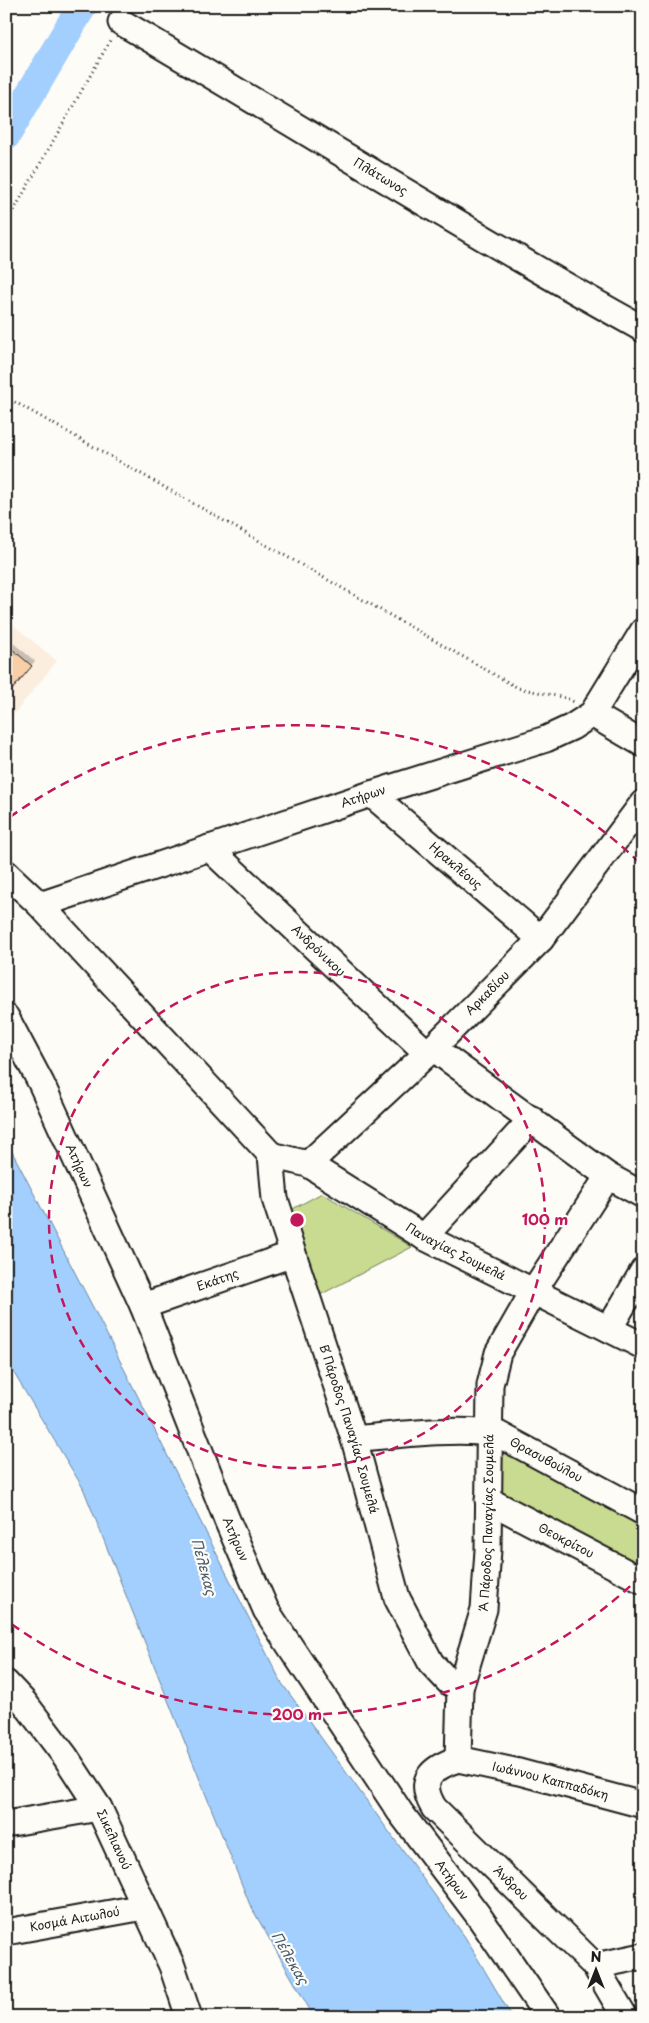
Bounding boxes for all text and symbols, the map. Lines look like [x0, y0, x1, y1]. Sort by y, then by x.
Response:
street label: Πλάτωνος [350, 153, 411, 199]
street label: Ατήρων [338, 780, 388, 812]
street label: Ηρακλέους [426, 837, 487, 893]
street label: Ανδρόνικου [288, 920, 350, 980]
street label: Αρκαδίου [461, 966, 513, 1019]
street label: Ατήρων [62, 1141, 98, 1191]
text: 100 m [522, 1207, 568, 1230]
centre of rings [288, 1211, 306, 1229]
street label: Παναγίας Σουμελά [403, 1218, 509, 1284]
street label: Εκάτης [194, 1264, 241, 1295]
street label: Β΄ Πάροδος Παναγίας Σουμελά [316, 1342, 384, 1516]
street label: Θρασυβούλου [507, 1432, 586, 1486]
street label: Α΄ Πάροδος Παναγίας Σουμελά [474, 1434, 497, 1612]
street label: Ατήρων [219, 1514, 254, 1564]
street label: Θεοκρίτου [535, 1518, 598, 1562]
water label: Πέλεκας [187, 1536, 223, 1600]
text: 200 m [272, 1702, 322, 1725]
street label: Ιωάννου Καππαδόκη [491, 1757, 611, 1804]
street label: Σικελιανού [93, 1806, 136, 1872]
street label: Ατήρων [431, 1856, 474, 1904]
street label: Άνδρου [490, 1861, 533, 1904]
street label: Κοσμά Αιτωλού [28, 1902, 121, 1936]
water label: Πέλεκας [267, 1927, 315, 1990]
north arrow [572, 1946, 622, 1996]
text: N [590, 1946, 602, 1967]

